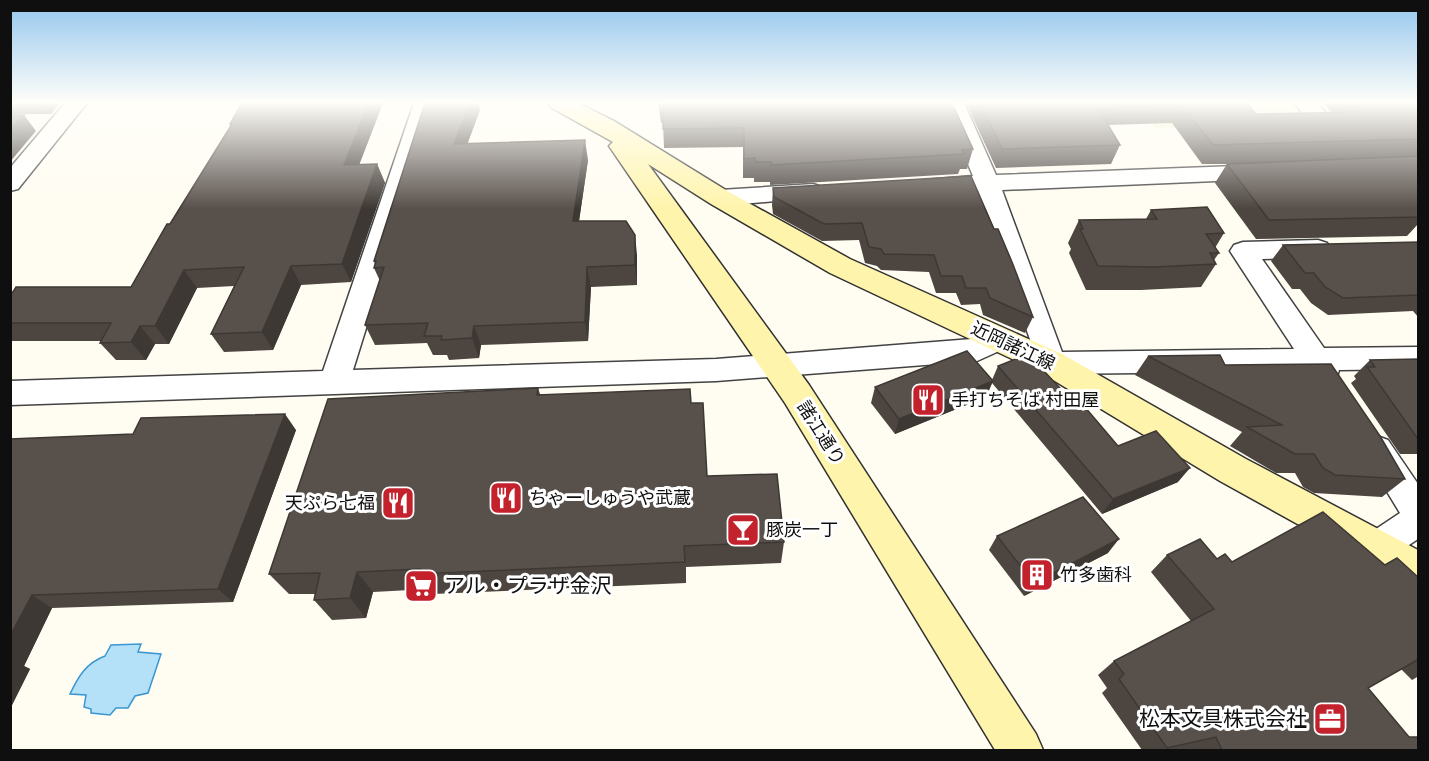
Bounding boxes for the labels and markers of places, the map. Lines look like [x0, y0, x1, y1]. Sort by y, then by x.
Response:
restaurant icon: 手打ちそば 村田屋 [910, 382, 946, 418]
place label: 手打ちそば 村田屋 [951, 387, 1099, 411]
restaurant icon: ちゃーしゅうや武蔵 [488, 480, 524, 516]
restaurant icon: 天ぷら七福 [380, 485, 416, 521]
place label: ちゃーしゅうや武蔵 [529, 485, 691, 509]
place label: 天ぷら七福 [285, 490, 375, 514]
bar icon: 豚炭一丁 [725, 512, 761, 548]
place label: 豚炭一丁 [766, 517, 838, 541]
building icon: 竹多歯科 [1019, 557, 1055, 593]
place label: 竹多歯科 [1060, 562, 1132, 586]
supermarket icon: アル・プラザ金沢 [403, 568, 439, 604]
place label: アル・プラザ金沢 [444, 571, 612, 599]
office icon: 松本文具株式会社 [1312, 701, 1348, 737]
place label: 松本文具株式会社 [1139, 704, 1307, 732]

